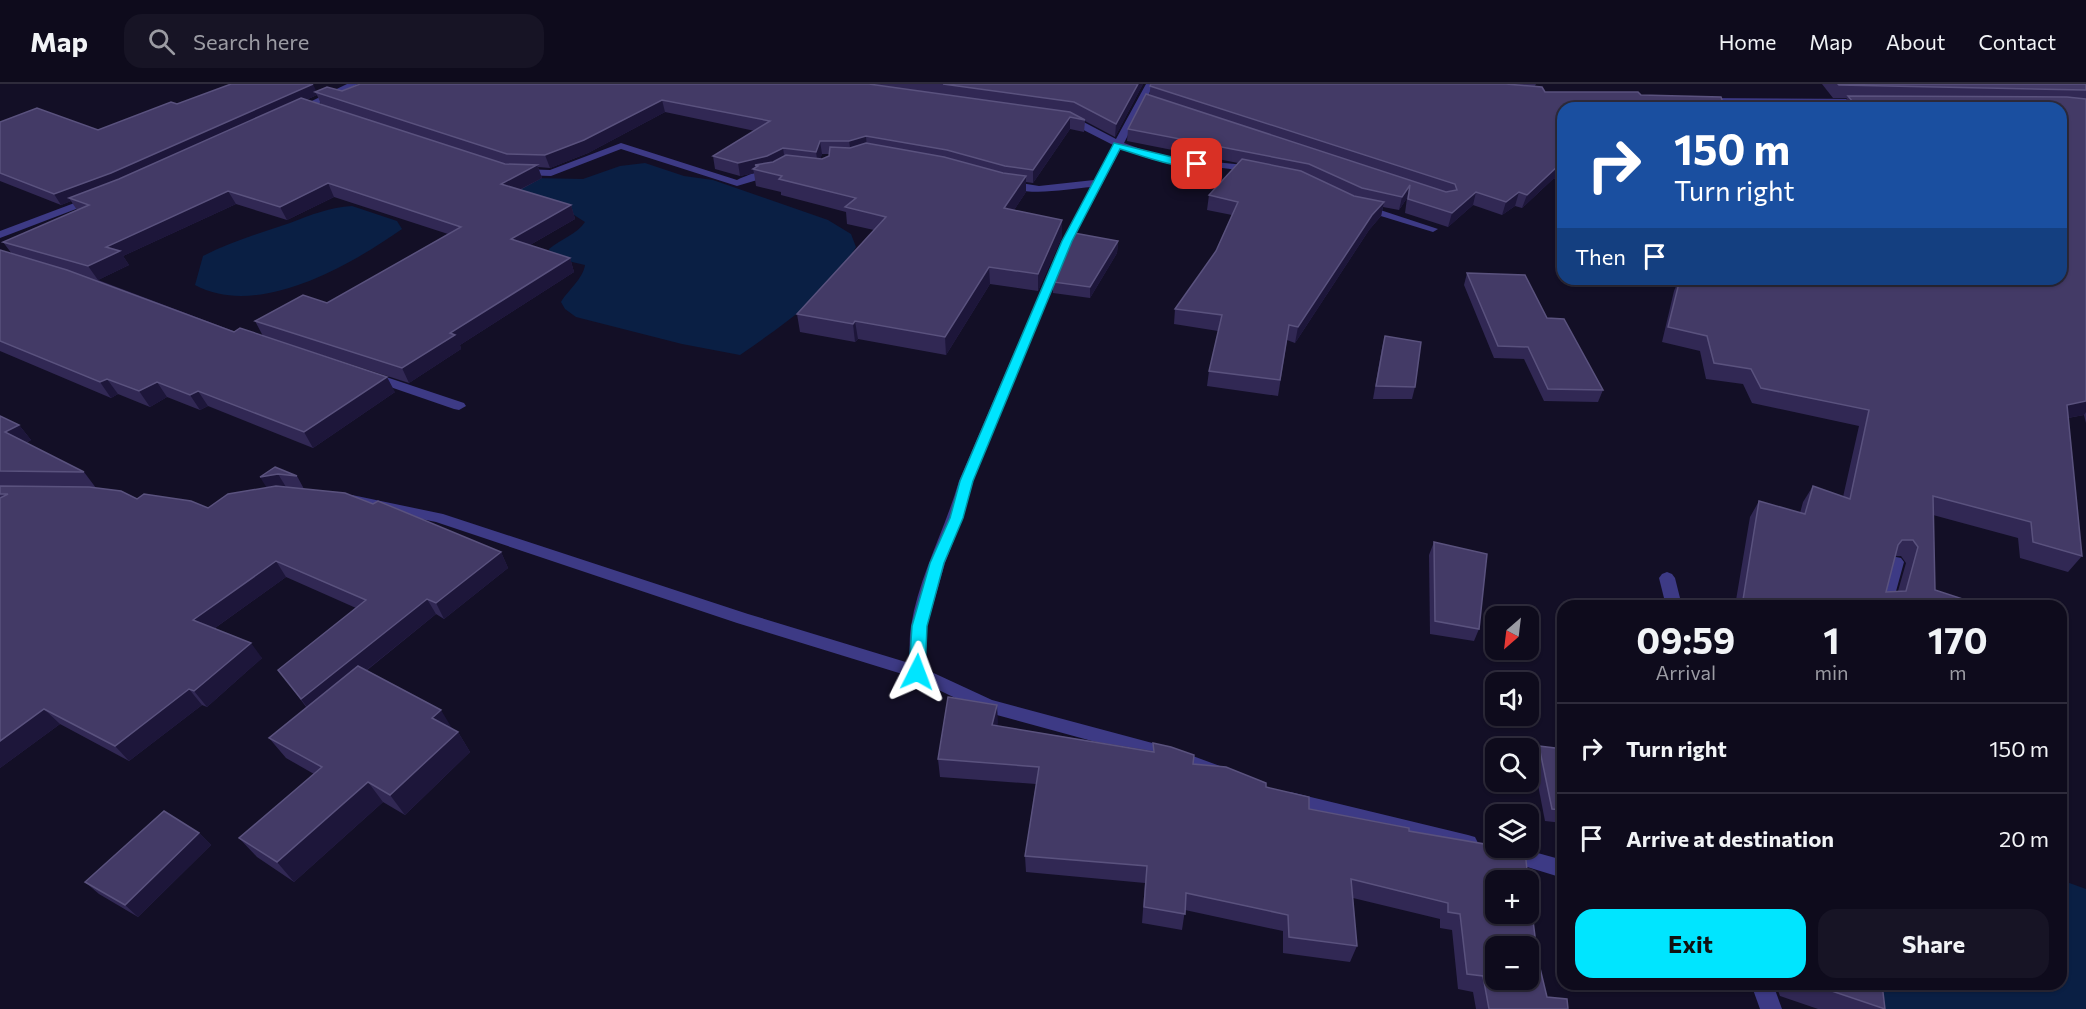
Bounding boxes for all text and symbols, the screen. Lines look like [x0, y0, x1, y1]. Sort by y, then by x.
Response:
search box [124, 14, 544, 68]
text: Map [30, 24, 88, 58]
icon: search [145, 25, 178, 58]
text: Search here [193, 28, 309, 55]
text: Home [1719, 29, 1776, 54]
text: Map [1809, 29, 1853, 54]
text: About [1886, 29, 1945, 54]
text: Contact [1978, 29, 2056, 54]
text: 150 m [1674, 122, 1790, 174]
icon: right [1575, 126, 1653, 204]
pin [1171, 138, 1222, 189]
icon: arrive [1180, 147, 1213, 180]
text: Turn right [1674, 174, 1794, 207]
icon: arrive [1638, 240, 1671, 273]
text: Then [1575, 243, 1626, 270]
north arrow [1485, 606, 1539, 660]
map controls [1485, 606, 1539, 990]
text: 09:59 [1636, 617, 1735, 661]
text: 1 [1823, 617, 1840, 661]
text: 170 [1928, 617, 1988, 661]
position arrow [885, 640, 949, 704]
text: Arrival [1655, 660, 1716, 684]
text: min [1814, 660, 1849, 684]
text: m [1949, 660, 1966, 684]
button: sound [1485, 672, 1539, 726]
icon: right [1575, 732, 1608, 765]
text: Turn right [1626, 735, 1727, 762]
text: 150 m [1989, 735, 2049, 762]
button: search [1485, 738, 1539, 792]
button: layers [1485, 804, 1539, 858]
icon: arrive [1575, 822, 1608, 855]
text: Arrive at destination [1626, 825, 1834, 852]
text: 20 m [1999, 825, 2049, 852]
button: + [1485, 870, 1539, 924]
button: Exit [1575, 909, 1806, 978]
button: Share [1818, 909, 2049, 978]
button: − [1485, 936, 1539, 990]

